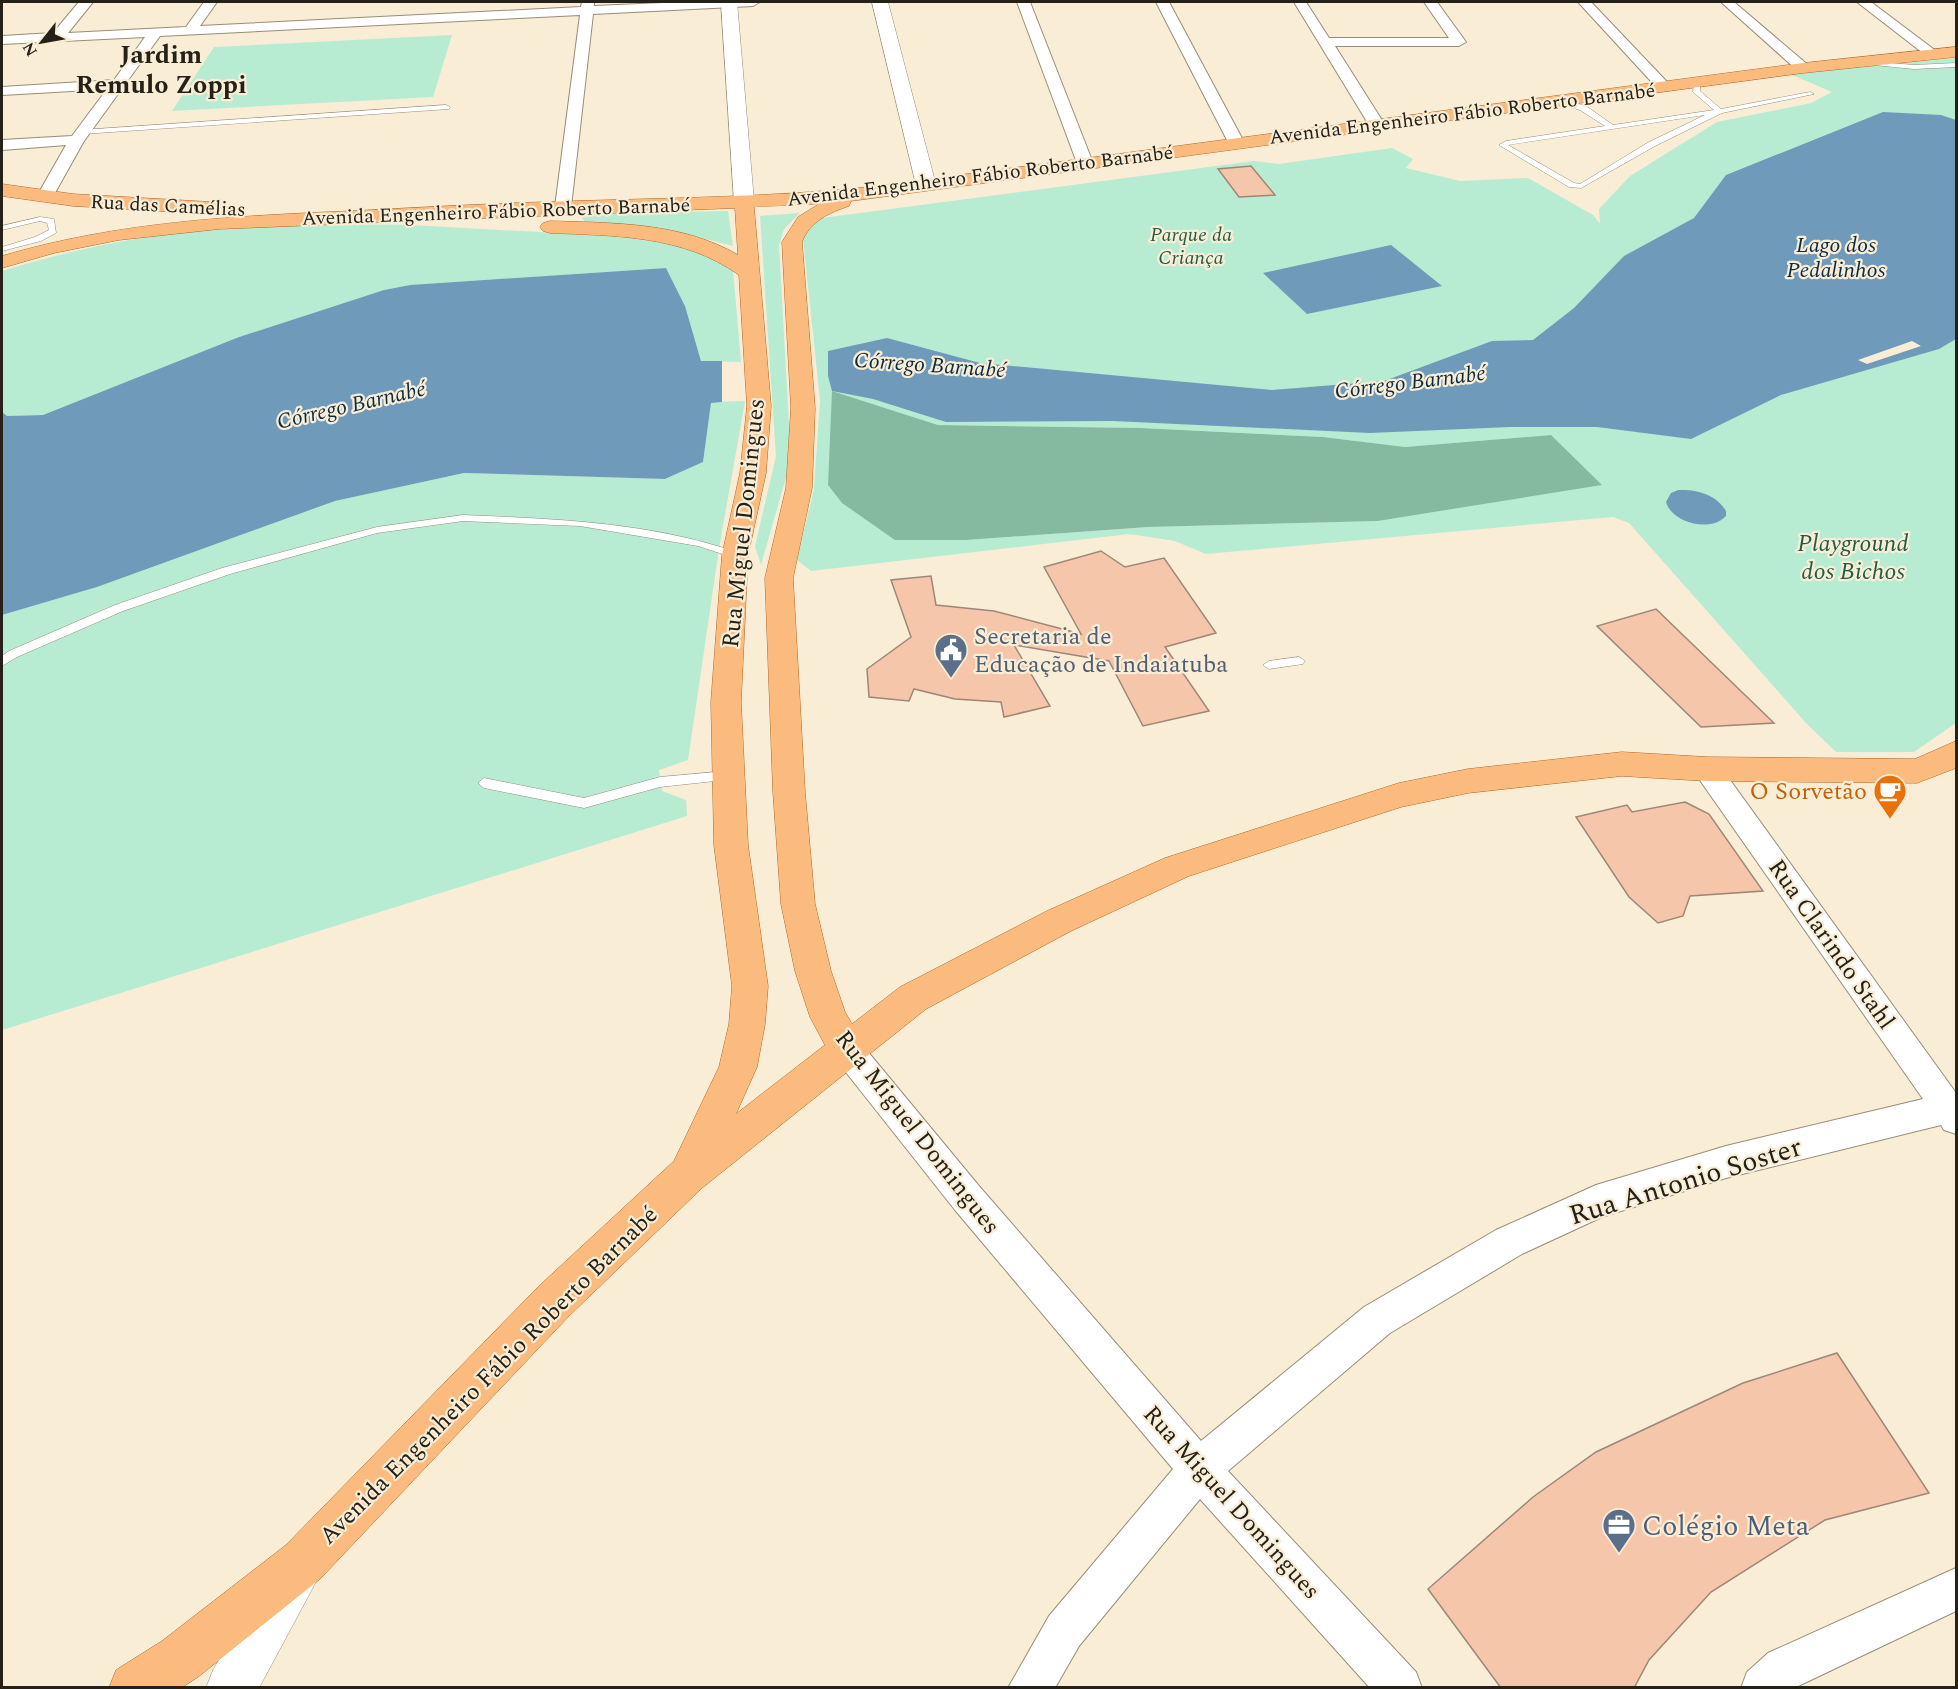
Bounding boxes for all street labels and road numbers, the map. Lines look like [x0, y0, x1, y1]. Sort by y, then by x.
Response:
street label: Avenida Engenheiro Fábio Roberto Barnabé [1267, 75, 1657, 153]
street label: Avenida Engenheiro Fábio Roberto Barnabé [785, 137, 1175, 215]
street label: Rua das Camélias [89, 187, 246, 225]
street label: Avenida Engenheiro Fábio Roberto Barnabé [301, 190, 691, 234]
street label: Rua Miguel Domingues [713, 396, 775, 650]
street label: Rua Clarindo Stahl [1759, 852, 1904, 1037]
street label: Rua Miguel Domingues [826, 1023, 1009, 1243]
street label: Rua Antonio Soster [1564, 1126, 1807, 1237]
street label: Avenida Engenheiro Fábio Roberto Barnabé [311, 1198, 666, 1553]
street label: Rua Miguel Domingues [1134, 1397, 1329, 1608]

